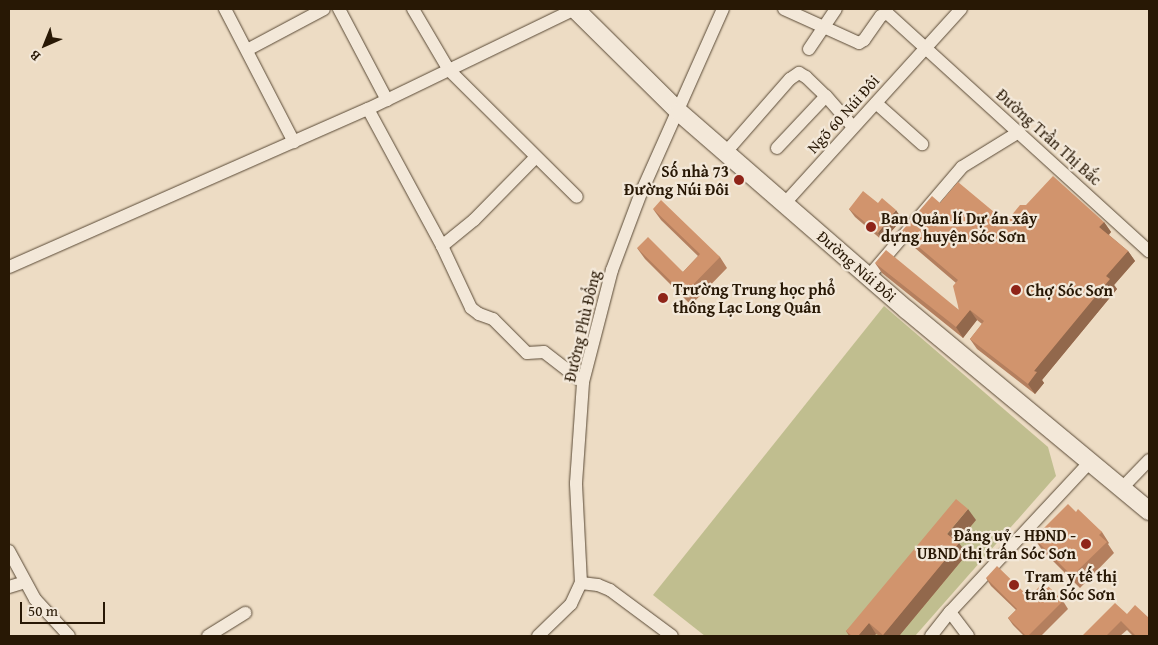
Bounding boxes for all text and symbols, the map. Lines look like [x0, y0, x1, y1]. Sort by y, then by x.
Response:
north arrow [20, 20, 70, 70]
text: B [25, 46, 45, 66]
street label: Ngõ 60 Núi Đôi [803, 71, 883, 157]
street label: Đường Trần Thị Bắc [993, 85, 1105, 189]
place label: Số nhà 73 Đường Núi Đôi [624, 161, 729, 199]
marker: Số nhà 73 Đường Núi Đôi [733, 174, 745, 186]
place label: Ban Quản lí Dự án xây dựng huyện Sóc Sơn [881, 208, 1037, 246]
marker: Ban Quản lí Dự án xây dựng huyện Sóc Sơn [865, 221, 877, 233]
street label: Đường Núi Đôi [813, 226, 901, 306]
street label: Đường Phù Đổng [560, 268, 604, 384]
place label: Trường Trung học phổ thông Lạc Long Quân [673, 279, 835, 317]
place label: Chợ Sóc Sơn [1026, 280, 1113, 300]
marker: Chợ Sóc Sơn [1010, 284, 1022, 296]
marker: Trường Trung học phổ thông Lạc Long Quân [657, 292, 669, 304]
place label: Đảng uỷ - HĐND - UBND thị trấn Sóc Sơn [917, 525, 1076, 563]
marker: Đảng uỷ - HĐND - UBND thị trấn Sóc Sơn [1080, 538, 1092, 550]
place label: Trạm y tế thị trấn Sóc Sơn [1025, 566, 1117, 604]
marker: Trạm y tế thị trấn Sóc Sơn [1007, 578, 1021, 592]
scale bar [22, 592, 108, 624]
text: 50 m [28, 600, 58, 621]

